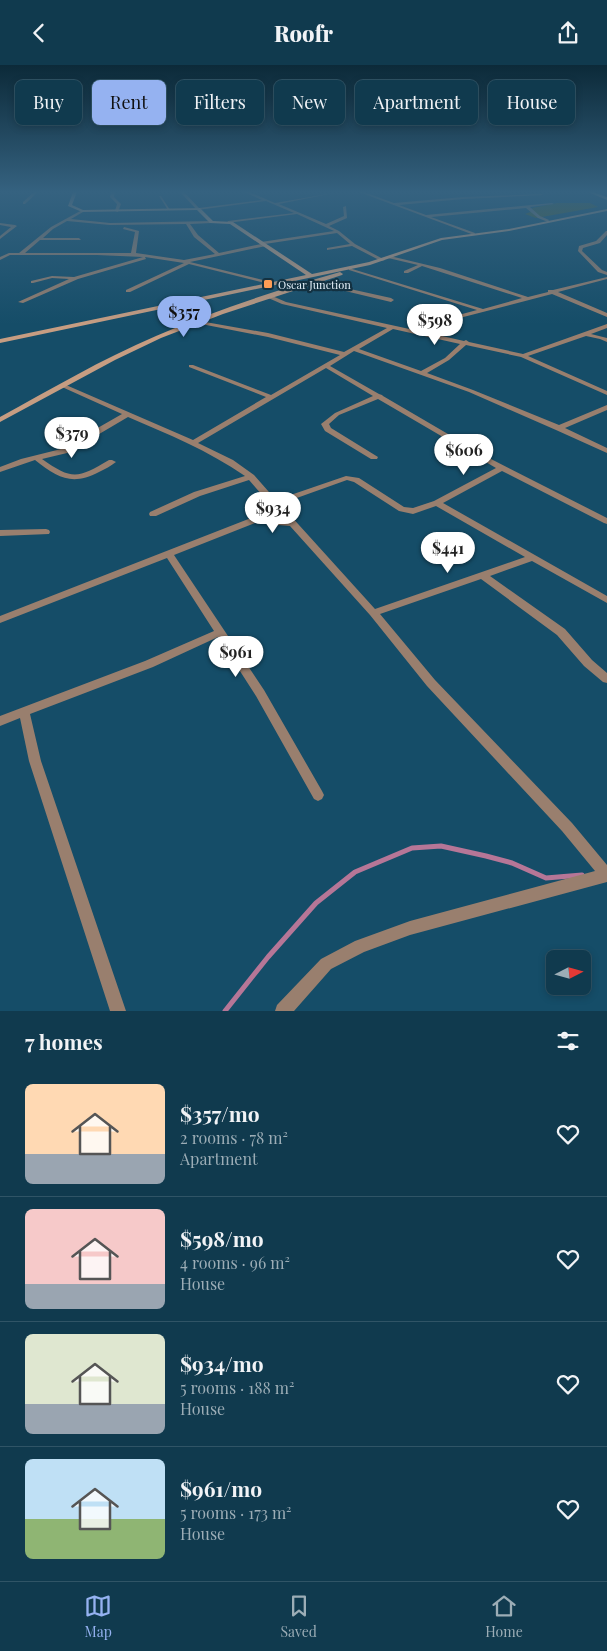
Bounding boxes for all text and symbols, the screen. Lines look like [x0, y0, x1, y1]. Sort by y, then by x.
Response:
text: Roofr [274, 18, 333, 48]
icon: back [25, 19, 53, 47]
icon: share [554, 19, 582, 47]
chip: Buy [15, 80, 82, 125]
chip: Rent [92, 80, 166, 125]
chip: Filters [176, 80, 264, 125]
chip: New [274, 80, 345, 125]
chip: Apartment [355, 80, 478, 125]
chip: House [488, 80, 575, 125]
place label: Oscar Junction [278, 277, 351, 292]
marker: Oscar Junction [262, 278, 274, 290]
pin: $357 [154, 295, 214, 338]
text: $357 [168, 301, 200, 322]
pin: $598 [405, 303, 465, 346]
text: $598 [418, 309, 452, 330]
pin: $379 [42, 417, 102, 459]
text: $379 [55, 422, 89, 443]
pin: $606 [434, 433, 494, 476]
text: $606 [445, 439, 483, 460]
pin: $934 [243, 491, 303, 534]
text: $934 [256, 497, 290, 518]
pin: $441 [418, 531, 478, 574]
text: $441 [432, 537, 464, 558]
pin: $961 [206, 635, 266, 678]
text: $961 [219, 641, 253, 662]
north arrow [546, 950, 591, 995]
map controls [546, 950, 591, 995]
text: 7 homes [25, 1027, 103, 1055]
icon: filters [554, 1027, 582, 1055]
text: $357/mo [180, 1099, 260, 1127]
icon: home [65, 1104, 125, 1164]
icon: heart [554, 1120, 582, 1148]
text: 2 rooms · 78 m² [180, 1127, 288, 1148]
text: Apartment [180, 1148, 258, 1169]
text: $598/mo [180, 1224, 264, 1252]
icon: home [65, 1229, 125, 1289]
icon: heart [554, 1245, 582, 1273]
text: 4 rooms · 96 m² [180, 1252, 290, 1273]
text: House [180, 1273, 225, 1294]
text: $934/mo [180, 1349, 264, 1377]
icon: home [65, 1354, 125, 1414]
icon: heart [554, 1370, 582, 1398]
text: 5 rooms · 188 m² [180, 1377, 294, 1398]
text: House [180, 1398, 225, 1419]
text: $961/mo [180, 1474, 262, 1502]
icon: home [65, 1479, 125, 1539]
icon: heart [554, 1495, 582, 1523]
text: 5 rooms · 173 m² [180, 1502, 292, 1523]
text: House [180, 1523, 225, 1544]
tab: Map [84, 1592, 112, 1641]
tab: Saved [281, 1592, 317, 1641]
tab: Home [485, 1592, 523, 1641]

